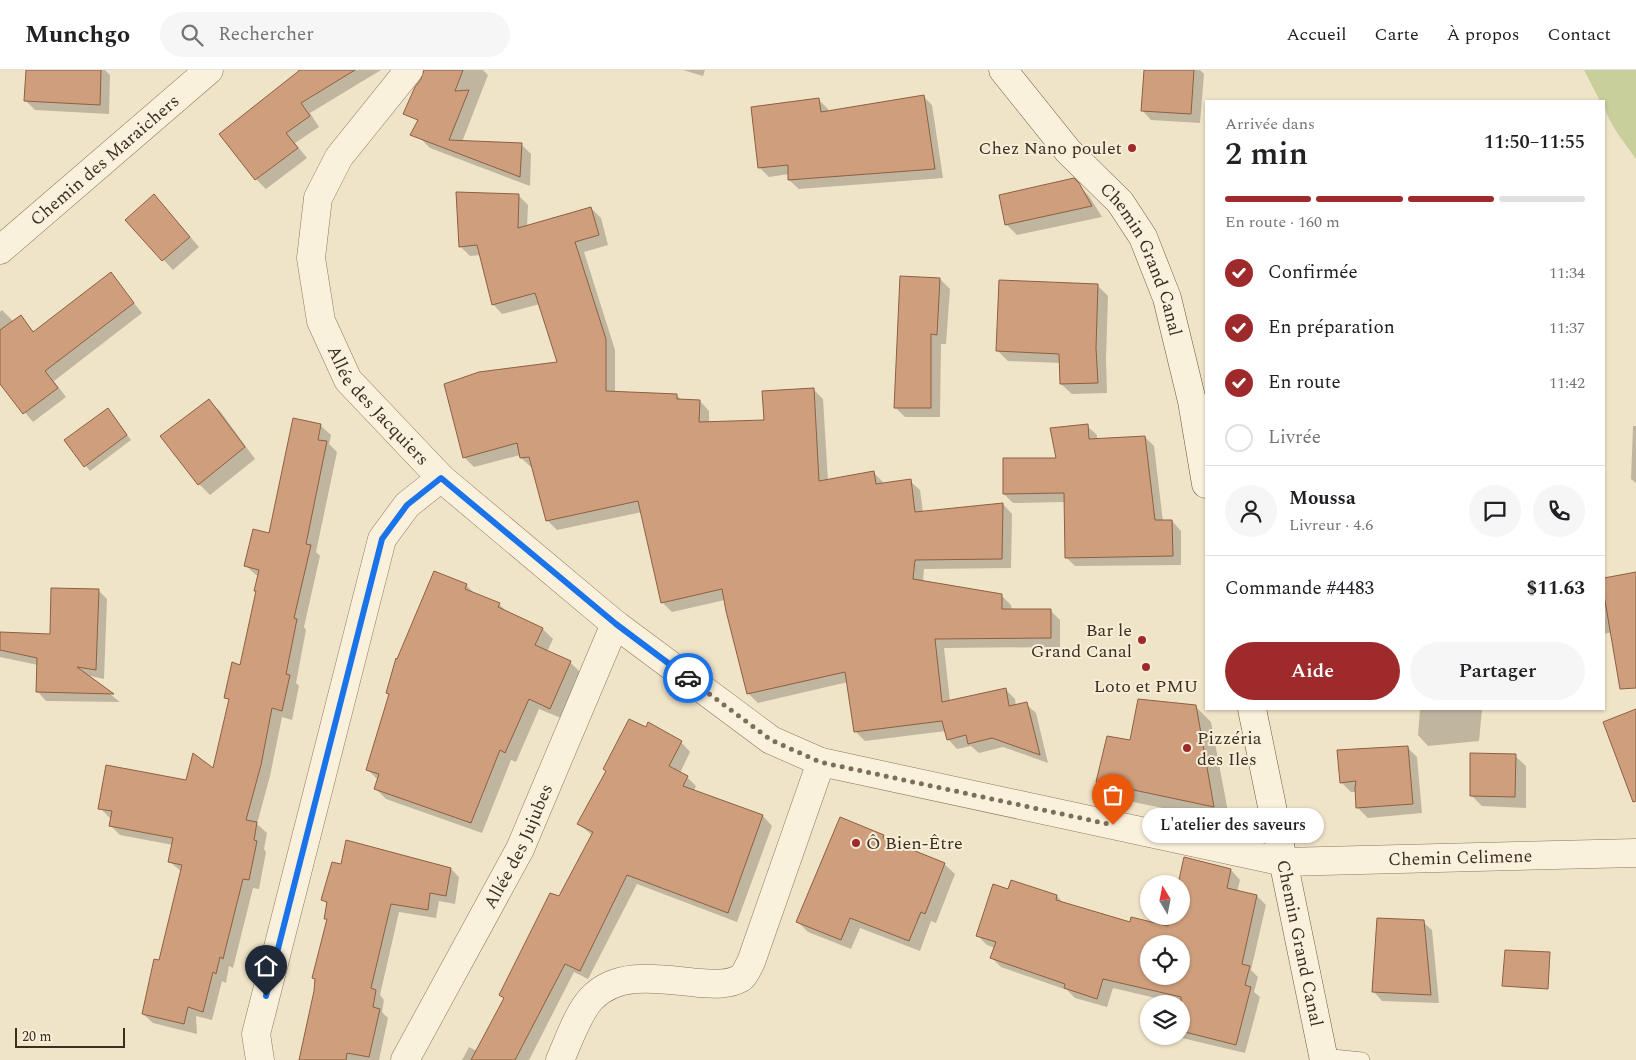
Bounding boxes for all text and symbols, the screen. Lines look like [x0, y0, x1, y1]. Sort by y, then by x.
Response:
search box [160, 12, 510, 57]
text: Munchgo [25, 17, 130, 53]
text: Rechercher [218, 20, 314, 49]
icon: search [178, 21, 206, 49]
text: Accueil [1286, 21, 1347, 48]
text: Carte [1375, 21, 1419, 48]
text: À propos [1447, 21, 1520, 48]
text: Contact [1548, 21, 1611, 48]
street label: Chemin des Maraichers [24, 88, 186, 233]
text: Arrivée dans [1225, 112, 1315, 136]
text: 11:50–11:55 [1484, 128, 1585, 157]
text: 2 min [1225, 130, 1308, 179]
place label: Chez Nano poulet [978, 135, 1122, 162]
marker: Chez Nano poulet [1126, 142, 1138, 154]
street label: Chemin Grand Canal [1093, 176, 1189, 339]
text: En route · 160 m [1225, 210, 1340, 234]
text: Confirmée [1268, 258, 1358, 287]
icon: check [1225, 259, 1253, 287]
text: 11:34 [1549, 261, 1585, 285]
text: En préparation [1268, 313, 1395, 342]
icon: check [1225, 314, 1253, 342]
text: 11:37 [1549, 316, 1585, 340]
street label: Allée des Jacquiers [320, 341, 435, 472]
text: En route [1268, 368, 1341, 397]
icon: check [1225, 369, 1253, 397]
text: 11:42 [1549, 371, 1585, 395]
text: Livrée [1268, 423, 1321, 452]
text: Moussa [1289, 484, 1356, 513]
button: person [1225, 485, 1277, 537]
button: chat [1469, 485, 1521, 537]
button: phone [1533, 485, 1585, 537]
text: Livreur · 4.6 [1289, 513, 1373, 537]
text: Commande #4483 [1225, 574, 1374, 603]
text: $11.63 [1527, 574, 1585, 603]
place label: Bar le Grand Canal [1031, 617, 1132, 665]
marker: Bar le Grand Canal [1136, 634, 1148, 646]
button: Aide [1225, 642, 1400, 700]
button: Partager [1410, 642, 1585, 700]
courier [663, 653, 713, 703]
marker: Loto et PMU [1140, 661, 1152, 673]
icon: car [674, 664, 702, 692]
place label: Loto et PMU [1094, 673, 1198, 700]
place label: Pizzéria des Iles [1197, 725, 1262, 773]
marker: Pizzéria des Iles [1181, 742, 1193, 754]
pin [1092, 774, 1134, 825]
street label: Allée des Jujubes [477, 780, 560, 914]
icon: bag [1099, 781, 1127, 809]
callout: L'atelier des saveurs [1143, 808, 1326, 842]
text: L'atelier des saveurs [1160, 813, 1306, 837]
place label: Ô Bien-Être [866, 830, 963, 857]
marker: Ô Bien-Être [850, 837, 862, 849]
street label: Chemin Celimene [1388, 843, 1533, 873]
street label: Chemin Grand Canal [1269, 857, 1330, 1029]
north arrow [1140, 875, 1190, 925]
map controls [1140, 875, 1190, 1045]
button: locate [1140, 935, 1190, 985]
pin [245, 945, 287, 996]
icon: home [252, 952, 280, 980]
button: layers [1140, 995, 1190, 1045]
scale bar [15, 1025, 125, 1048]
text: 20 m [22, 1026, 52, 1047]

